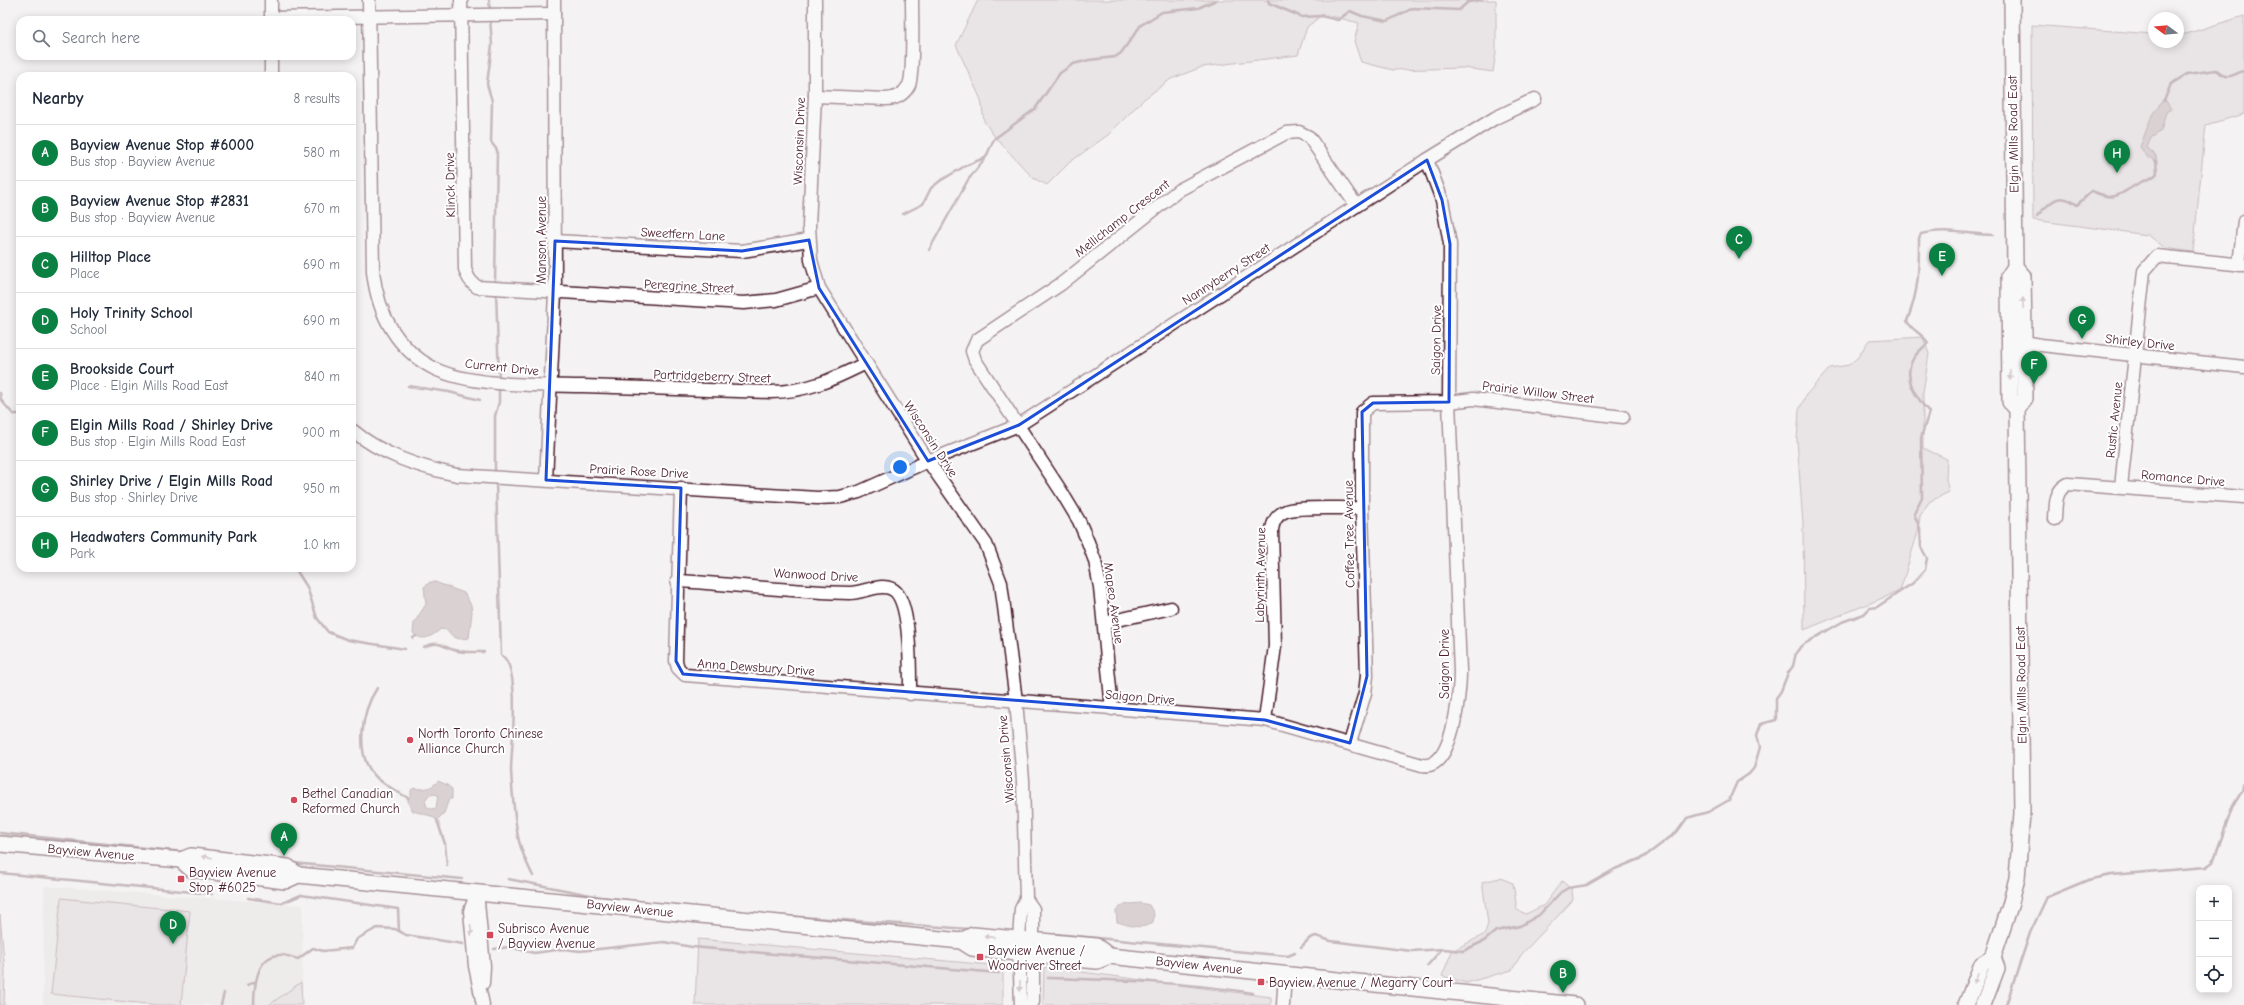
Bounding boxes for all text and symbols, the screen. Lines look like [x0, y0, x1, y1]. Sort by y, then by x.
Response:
north arrow [2148, 12, 2184, 48]
search box [16, 16, 356, 60]
icon: search [30, 27, 52, 49]
text: Search here [62, 29, 140, 47]
street label: Elgin Mills Road East [2004, 74, 2022, 193]
text: Nearby [32, 89, 83, 108]
text: 8 results [294, 91, 340, 106]
street label: Wisconsin Drive [790, 96, 808, 185]
text: Bayview Avenue Stop #6000 [70, 136, 254, 154]
pin: H [2104, 140, 2130, 173]
text: A [41, 145, 49, 160]
text: 580 m [303, 145, 340, 160]
street label: Klinck Drive [442, 152, 458, 218]
text: Bus stop · Bayview Avenue [70, 154, 215, 169]
street label: Mellichamp Crescent [1071, 175, 1174, 260]
text: Bayview Avenue Stop #2831 [70, 192, 249, 210]
street label: Manson Avenue [534, 195, 549, 284]
text: B [41, 201, 49, 216]
text: 670 m [304, 201, 340, 216]
text: Bus stop · Bayview Avenue [70, 210, 215, 225]
street label: Sweetfern Lane [640, 224, 726, 244]
pin: C [1726, 226, 1752, 259]
street label: Nannyberry Street [1179, 239, 1274, 308]
pin: E [1929, 243, 1955, 276]
text: Hilltop Place [70, 248, 151, 266]
text: C [41, 257, 49, 272]
text: 690 m [303, 257, 340, 272]
text: Place [70, 266, 100, 281]
street label: Peregrine Street [644, 276, 736, 296]
one-way arrow [2020, 296, 2026, 309]
text: Holy Trinity School [70, 304, 193, 322]
street label: Saigon Drive [1428, 304, 1444, 375]
pin: G [2069, 306, 2095, 339]
text: D [41, 313, 49, 328]
text: 690 m [303, 313, 340, 328]
text: School [70, 322, 107, 337]
street label: Shirley Drive [2105, 331, 2176, 353]
pin: F [2021, 351, 2047, 384]
street label: Current Drive [464, 356, 540, 378]
text: Brookside Court [70, 360, 174, 378]
street label: Partridgeberry Street [653, 366, 772, 386]
text: E [41, 369, 49, 384]
text: 840 m [304, 369, 340, 384]
one-way arrow [2007, 369, 2013, 382]
text: Place · Elgin Mills Road East [70, 378, 228, 393]
street label: Prairie Willow Street [1481, 378, 1596, 406]
street label: Rustic Avenue [2103, 381, 2126, 459]
street label: Wisconsin Drive [901, 398, 961, 480]
text: Elgin Mills Road / Shirley Drive [70, 416, 273, 434]
text: F [41, 425, 49, 440]
text: 900 m [302, 425, 340, 440]
text: Bus stop · Elgin Mills Road East [70, 434, 245, 449]
your location [890, 457, 910, 477]
street label: Prairie Rose Drive [589, 461, 690, 481]
street label: Romance Drive [2140, 467, 2226, 489]
text: Shirley Drive / Elgin Mills Road [70, 472, 273, 490]
street label: Coffee Tree Avenue [1341, 479, 1357, 588]
text: G [40, 481, 50, 496]
text: 950 m [303, 481, 340, 496]
text: Bus stop · Shirley Drive [70, 490, 198, 505]
street label: Labyrinth Avenue [1252, 527, 1268, 623]
text: Headwaters Community Park [70, 528, 257, 546]
text: H [40, 537, 50, 552]
text: 1.0 km [304, 537, 340, 552]
text: Park [70, 546, 95, 561]
street label: Mapeo Avenue [1101, 561, 1127, 645]
street label: Wanwood Drive [773, 565, 859, 585]
street label: Elgin Mills Road East [2012, 625, 2030, 744]
street label: Saigon Drive [1437, 628, 1452, 699]
street label: Anna Dewsbury Drive [697, 655, 816, 679]
street label: Saigon Drive [1104, 686, 1176, 708]
street label: Wisconsin Drive [995, 714, 1017, 803]
place label: North Toronto Chinese Alliance Church [418, 726, 544, 756]
marker: North Toronto Chinese Alliance Church [405, 735, 415, 745]
place label: Bethel Canadian Reformed Church [302, 786, 400, 816]
marker: Bethel Canadian Reformed Church [289, 795, 299, 805]
pin: A [271, 823, 297, 856]
street label: Bayview Avenue [47, 841, 136, 863]
one-way arrow [201, 854, 213, 861]
place label: Bayview Avenue Stop #6025 [189, 865, 277, 895]
marker: Bayview Avenue Stop #6025 [176, 874, 186, 884]
map controls [2196, 885, 2232, 993]
button: + [2196, 885, 2232, 921]
street label: Bayview Avenue [586, 896, 675, 920]
pin: D [160, 911, 186, 944]
place label: Subrisco Avenue / Bayview Avenue [498, 921, 596, 951]
button: − [2196, 921, 2232, 957]
one-way arrow [468, 924, 475, 936]
marker: Subrisco Avenue / Bayview Avenue [485, 930, 495, 940]
one-way arrow [983, 933, 995, 940]
place label: Bayview Avenue / Woodriver Street [988, 943, 1086, 973]
marker: Bayview Avenue / Woodriver Street [975, 952, 985, 962]
street label: Bayview Avenue [1155, 953, 1244, 977]
button: locate [2196, 957, 2232, 993]
pin: B [1550, 960, 1576, 993]
one-way arrow [1973, 973, 1979, 985]
place label: Bayview Avenue / Megarry Court [1269, 975, 1454, 990]
marker: Bayview Avenue / Megarry Court [1256, 977, 1266, 987]
one-way arrow [1017, 980, 1023, 993]

